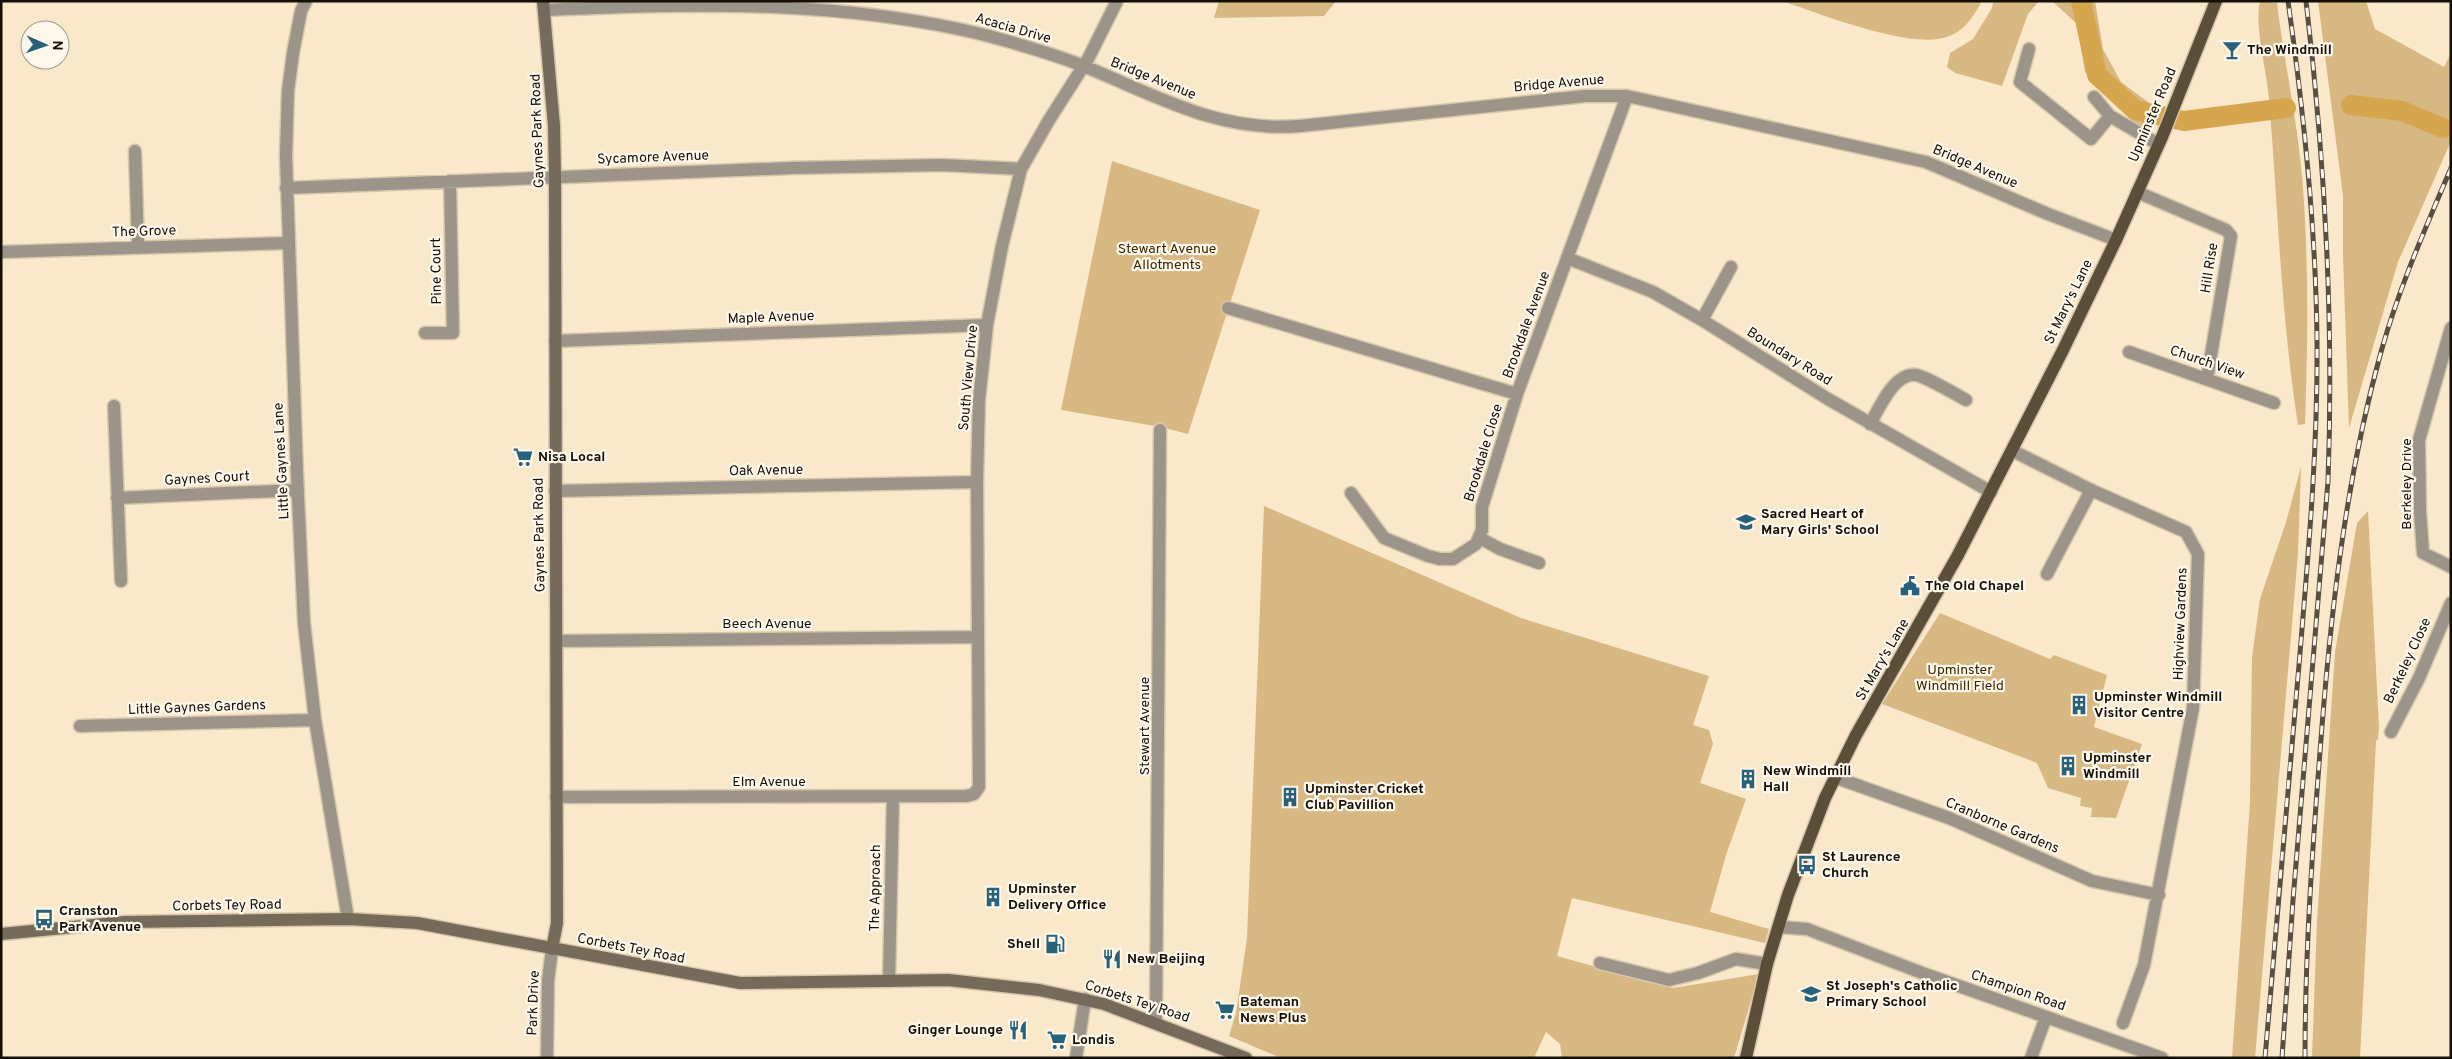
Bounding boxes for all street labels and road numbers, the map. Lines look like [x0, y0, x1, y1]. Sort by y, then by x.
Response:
street label: Acacia Drive [973, 10, 1053, 48]
street label: Bridge Avenue [1108, 54, 1198, 104]
street label: Upminster Road [2125, 65, 2181, 165]
street label: Bridge Avenue [1513, 72, 1605, 96]
street label: Gaynes Park Road [528, 74, 548, 188]
street label: Bridge Avenue [1930, 141, 2020, 193]
street label: Sycamore Avenue [597, 148, 709, 168]
street label: The Grove [112, 222, 176, 242]
street label: Pine Court [428, 237, 446, 305]
street label: Hill Rise [2198, 242, 2222, 294]
street label: St Mary's Lane [2041, 257, 2097, 347]
street label: Brookdale Avenue [1500, 269, 1554, 381]
street label: Maple Avenue [727, 308, 815, 328]
street label: South View Drive [956, 324, 982, 432]
street label: Boundary Road [1743, 324, 1835, 390]
street label: Church View [2167, 342, 2247, 384]
street label: Little Gaynes Lane [270, 402, 294, 520]
street label: Brookdale Close [1461, 402, 1507, 504]
street label: Berkeley Drive [2399, 438, 2416, 530]
street label: Oak Avenue [729, 462, 803, 480]
street label: Gaynes Court [164, 468, 250, 490]
street label: Gaynes Park Road [531, 478, 549, 592]
street label: Highview Gardens [2171, 567, 2191, 681]
street label: Berkeley Close [2381, 615, 2435, 707]
street label: Beech Avenue [722, 616, 812, 633]
street label: St Mary's Lane [1853, 616, 1913, 704]
street label: Stewart Avenue [1137, 677, 1154, 775]
street label: Little Gaynes Gardens [128, 697, 266, 719]
street label: Elm Avenue [732, 774, 806, 791]
street label: Cranborne Gardens [1943, 794, 2061, 858]
street label: The Approach [867, 844, 885, 932]
street label: Corbets Tey Road [172, 897, 282, 915]
street label: Corbets Tey Road [576, 930, 686, 968]
street label: Champion Road [1968, 967, 2068, 1015]
street label: Park Drive [524, 970, 544, 1036]
street label: Corbets Tey Road [1082, 977, 1192, 1027]

